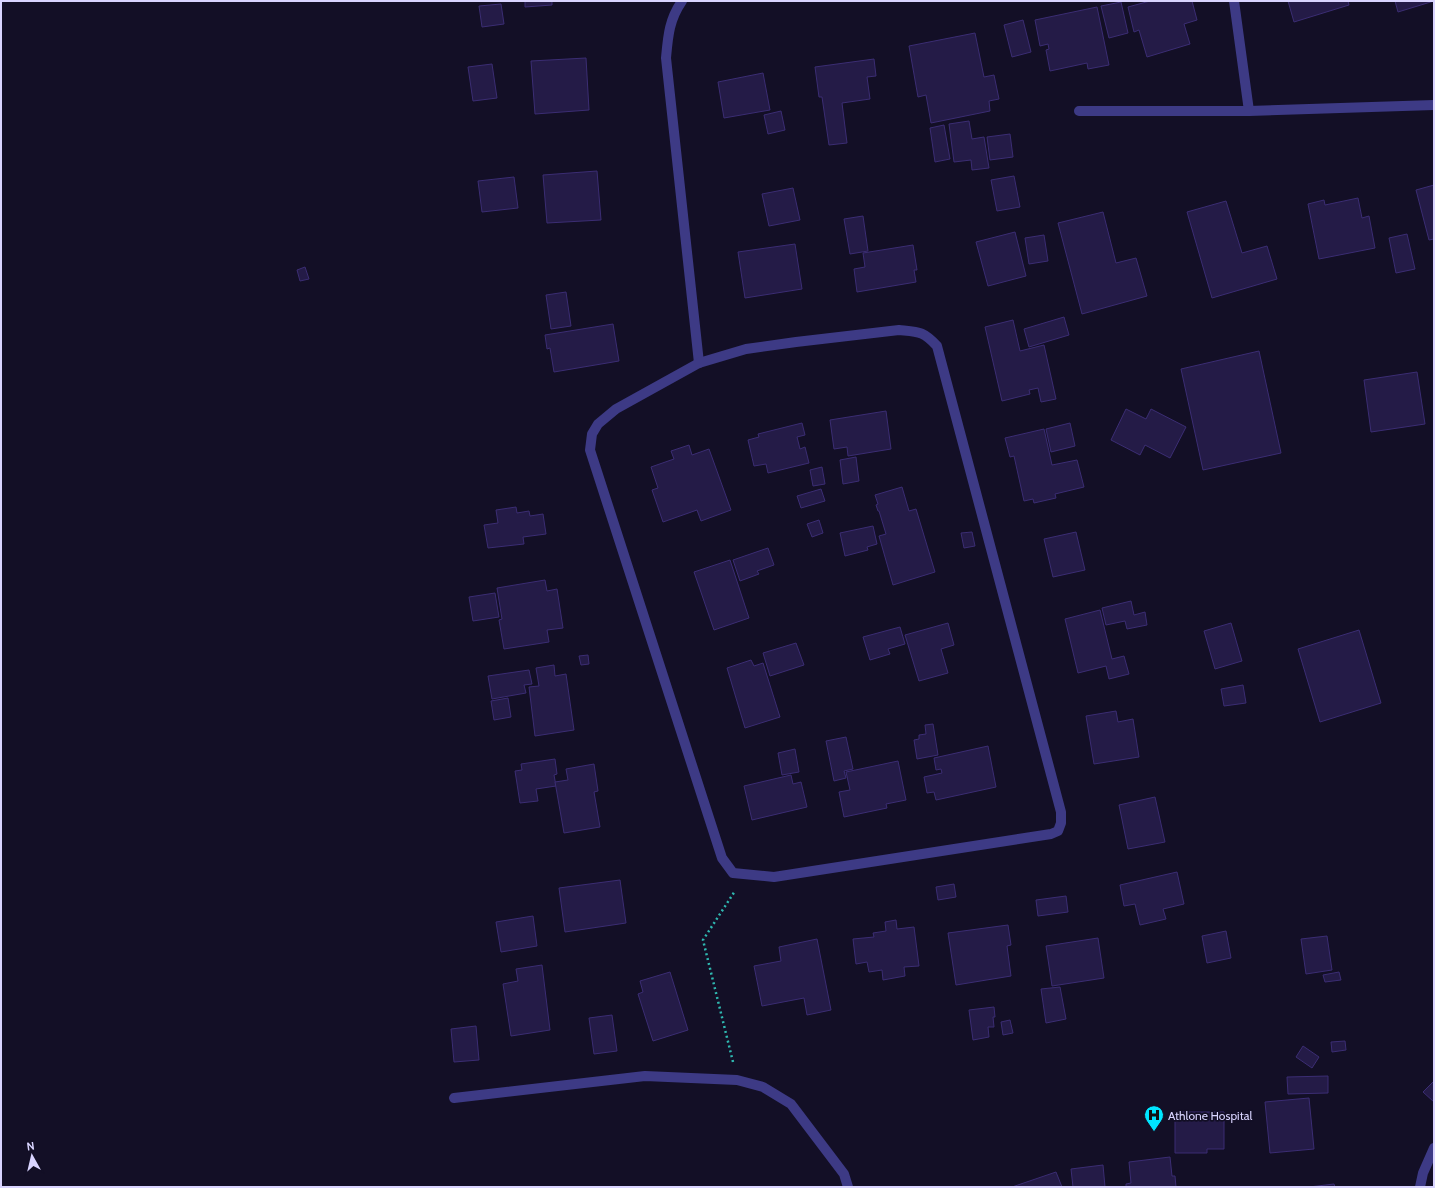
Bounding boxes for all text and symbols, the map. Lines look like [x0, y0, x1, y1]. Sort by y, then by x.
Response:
hospital icon: Athlone Hospital [1143, 1104, 1165, 1132]
place label: Athlone Hospital [1168, 1108, 1252, 1123]
north arrow [12, 1136, 52, 1176]
text: N [26, 1139, 35, 1154]

